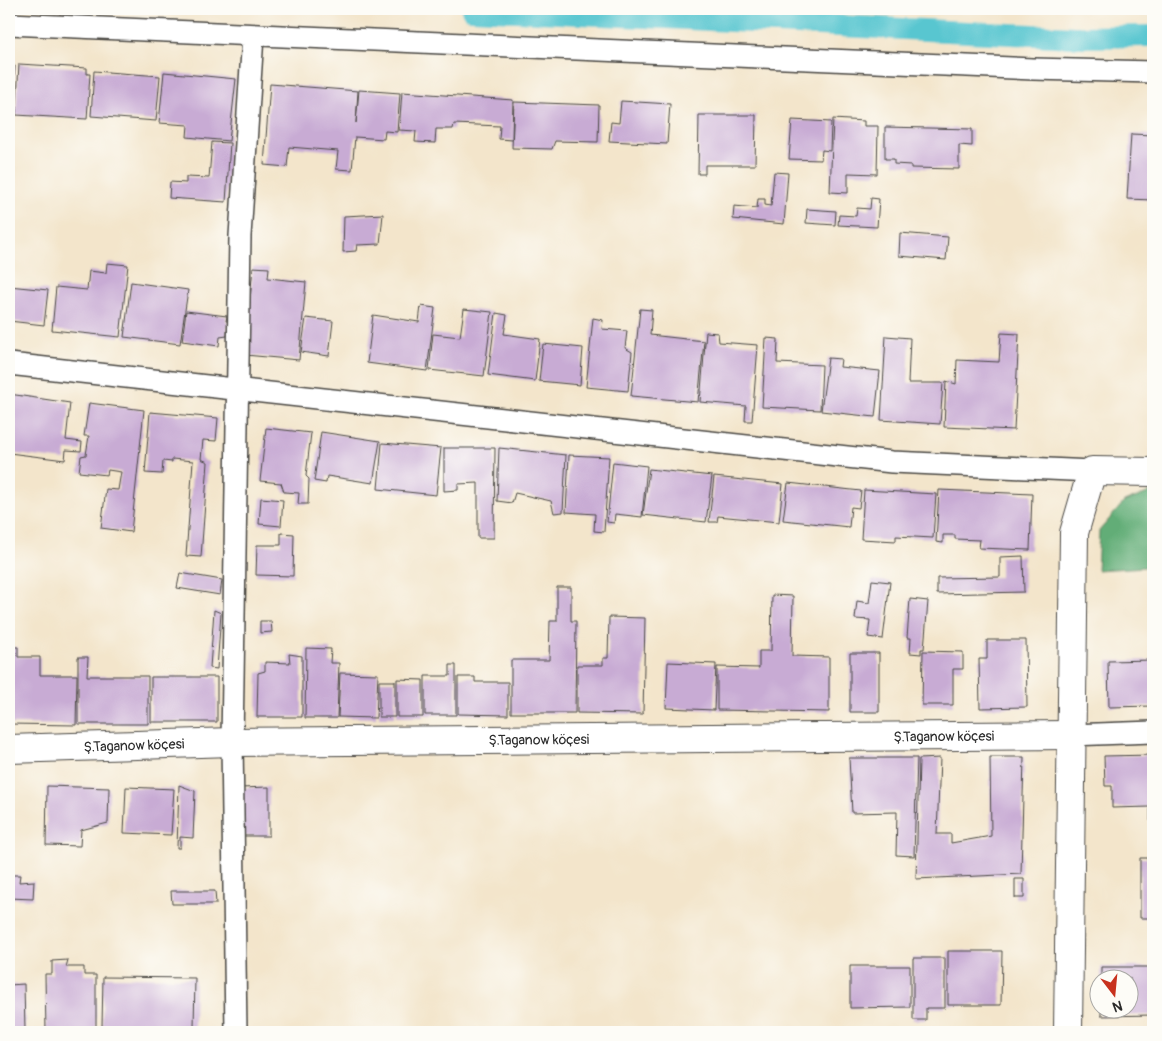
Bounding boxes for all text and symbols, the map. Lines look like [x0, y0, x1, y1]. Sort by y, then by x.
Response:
street label: Ş.Taganow köçesi [893, 727, 995, 745]
street label: Ş.Taganow köçesi [488, 731, 590, 748]
street label: Ş.Taganow köçesi [83, 735, 185, 755]
north arrow [1090, 968, 1140, 1018]
text: N [1111, 997, 1124, 1015]

